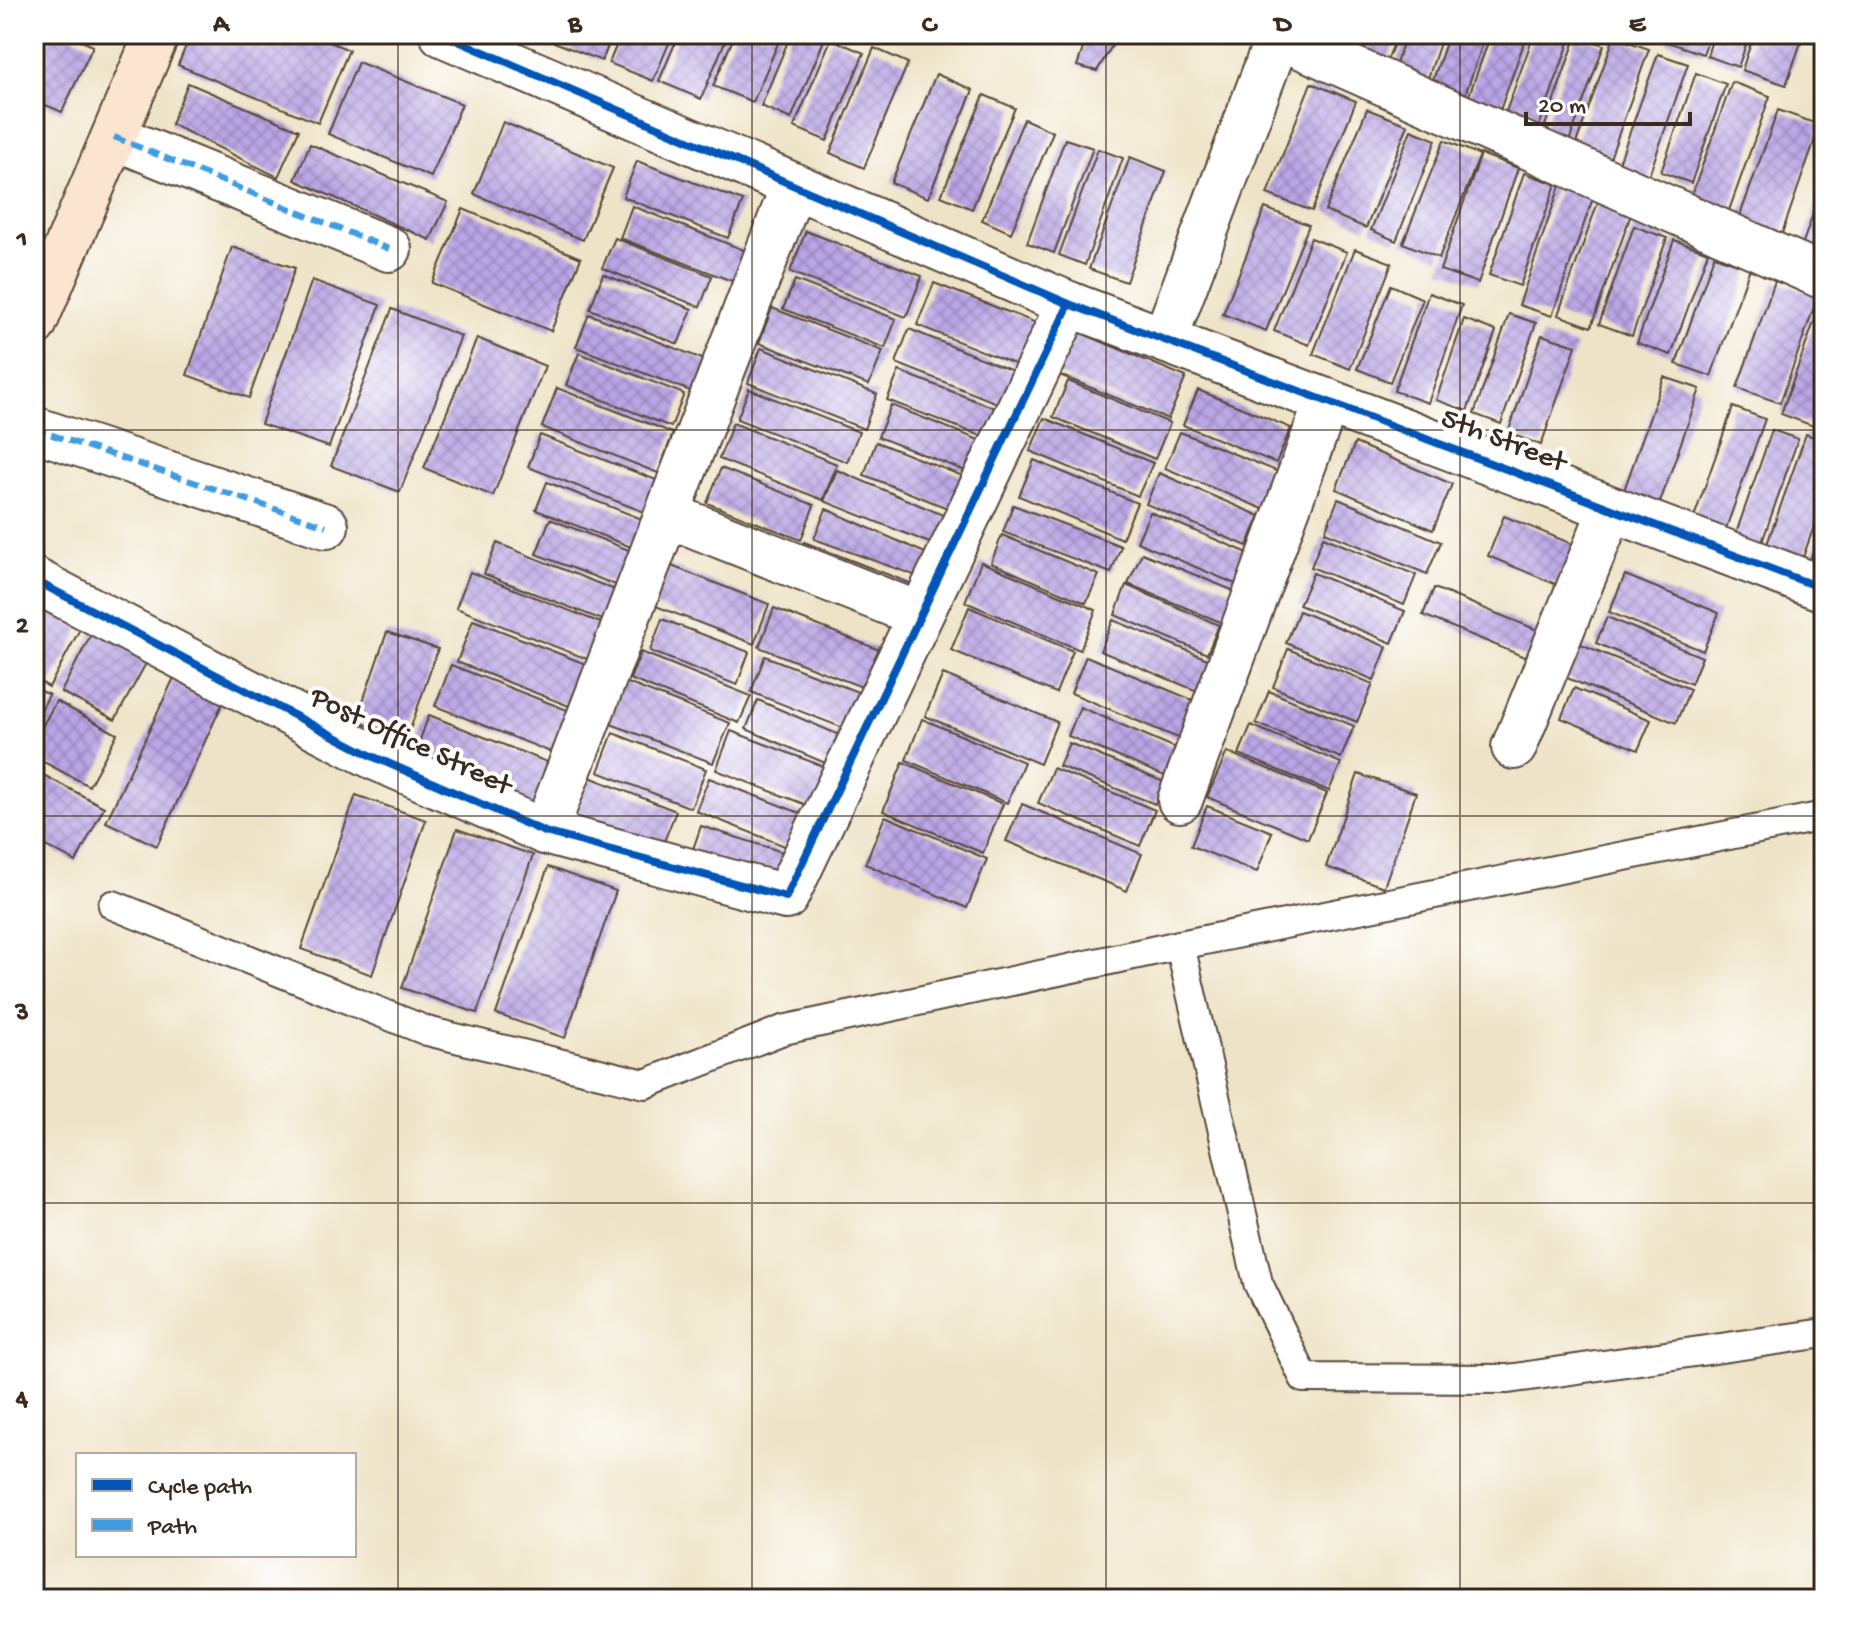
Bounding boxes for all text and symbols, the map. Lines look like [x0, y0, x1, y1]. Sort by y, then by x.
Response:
text: A [212, 11, 230, 42]
text: B [567, 11, 583, 42]
text: C [922, 11, 939, 42]
text: D [1273, 11, 1293, 42]
text: E [1629, 11, 1647, 42]
scale bar [1526, 76, 1690, 126]
text: 20 m [1538, 93, 1586, 122]
text: 1 [16, 226, 27, 257]
street label: 5th Street [1435, 402, 1573, 483]
text: 2 [16, 612, 29, 643]
street label: Post Office Street [303, 681, 519, 806]
text: 3 [14, 999, 29, 1030]
text: 4 [15, 1385, 29, 1416]
legend [76, 1453, 356, 1557]
text: Cycle path [148, 1474, 252, 1503]
text: Path [147, 1514, 197, 1543]

